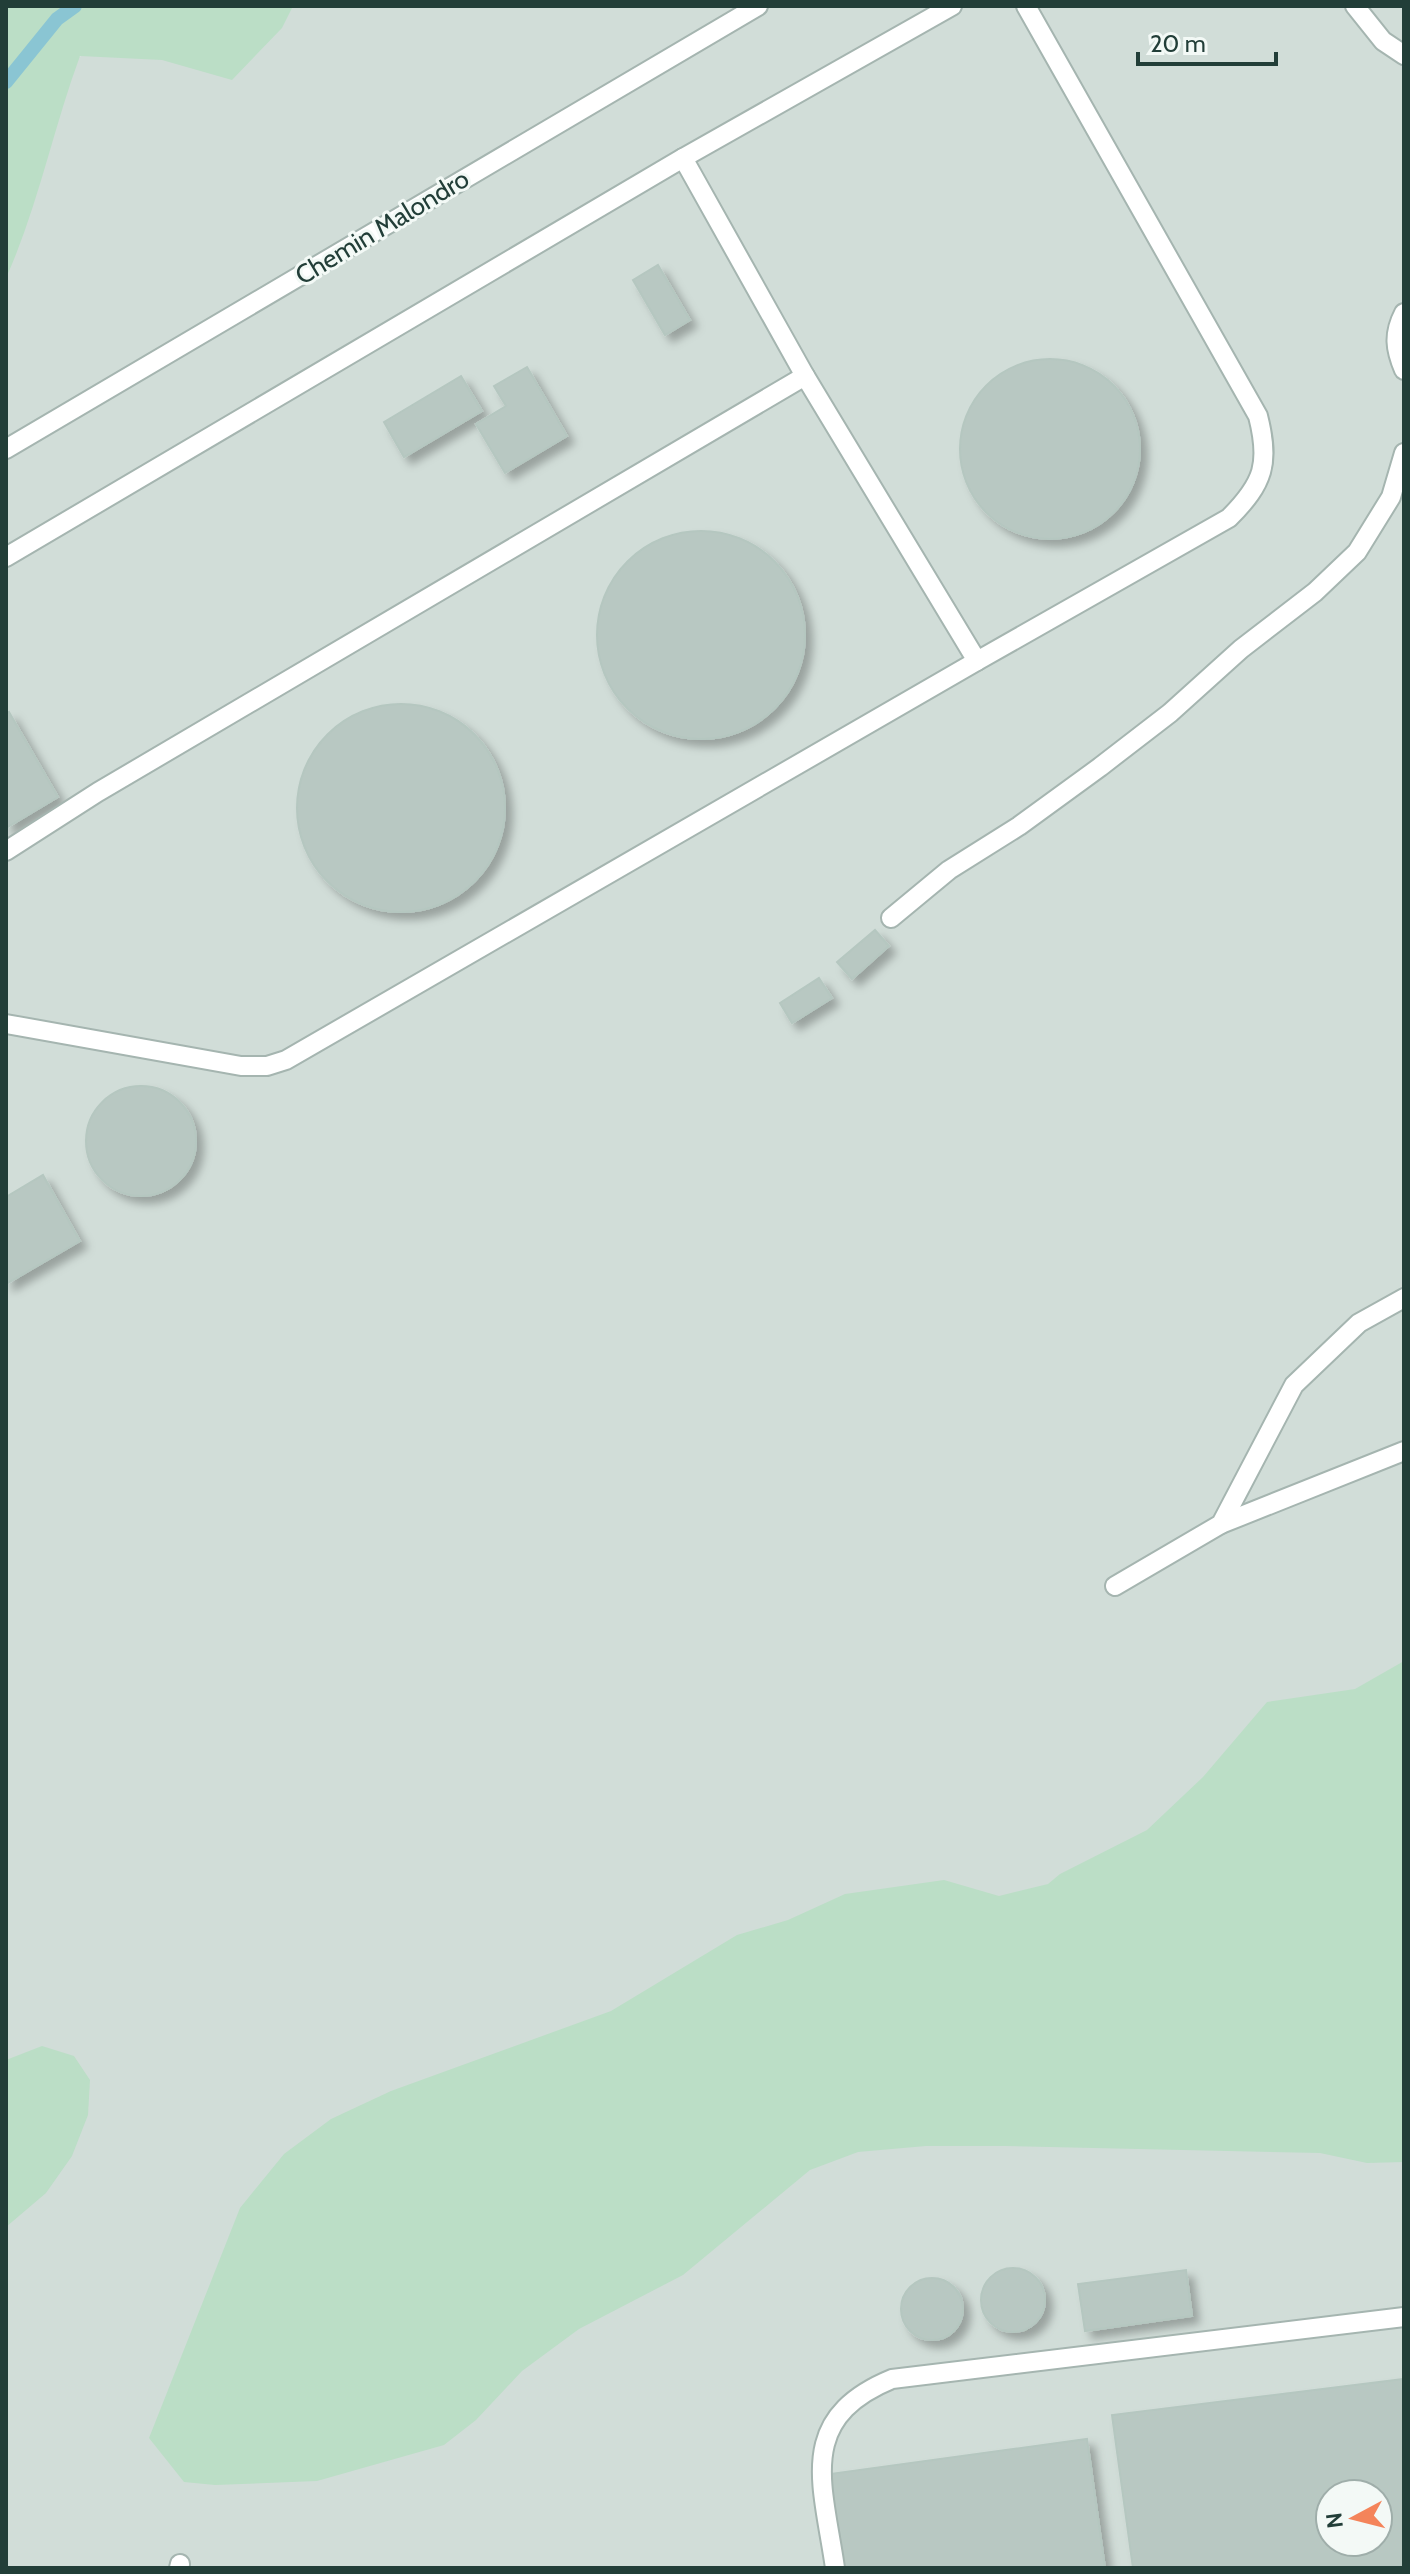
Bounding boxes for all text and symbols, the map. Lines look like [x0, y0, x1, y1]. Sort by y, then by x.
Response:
scale bar [1138, 16, 1276, 66]
text: 20 m [1150, 29, 1206, 58]
street label: Chemin Malondro [289, 163, 475, 291]
north arrow [1314, 2478, 1394, 2558]
text: N [1320, 2511, 1349, 2530]

